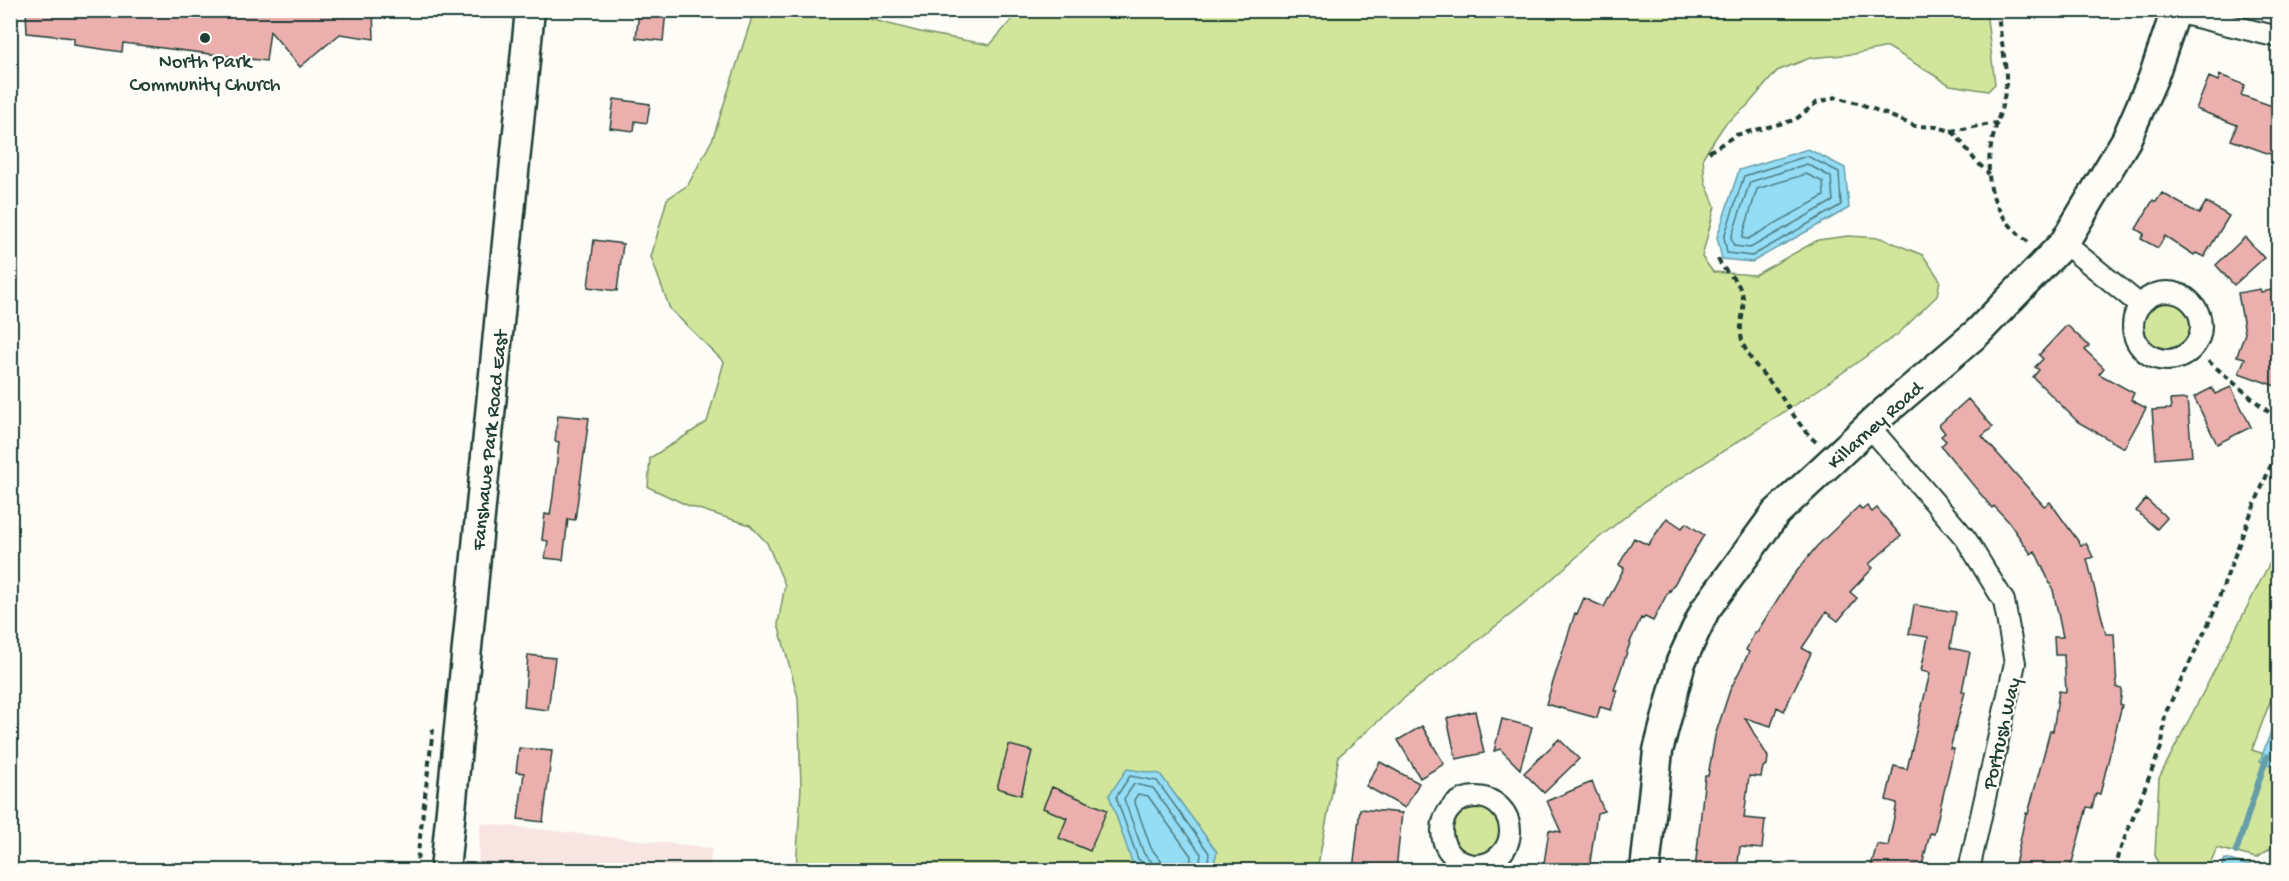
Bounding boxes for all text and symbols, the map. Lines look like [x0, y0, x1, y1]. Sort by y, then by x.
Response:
marker: North Park Community Church [198, 31, 212, 45]
place label: North Park Community Church [129, 52, 281, 98]
street label: Fanshawe Park Road East [468, 327, 515, 552]
street label: Killarney Road [1824, 376, 1930, 475]
street label: Portrush Way [1979, 676, 2027, 793]

